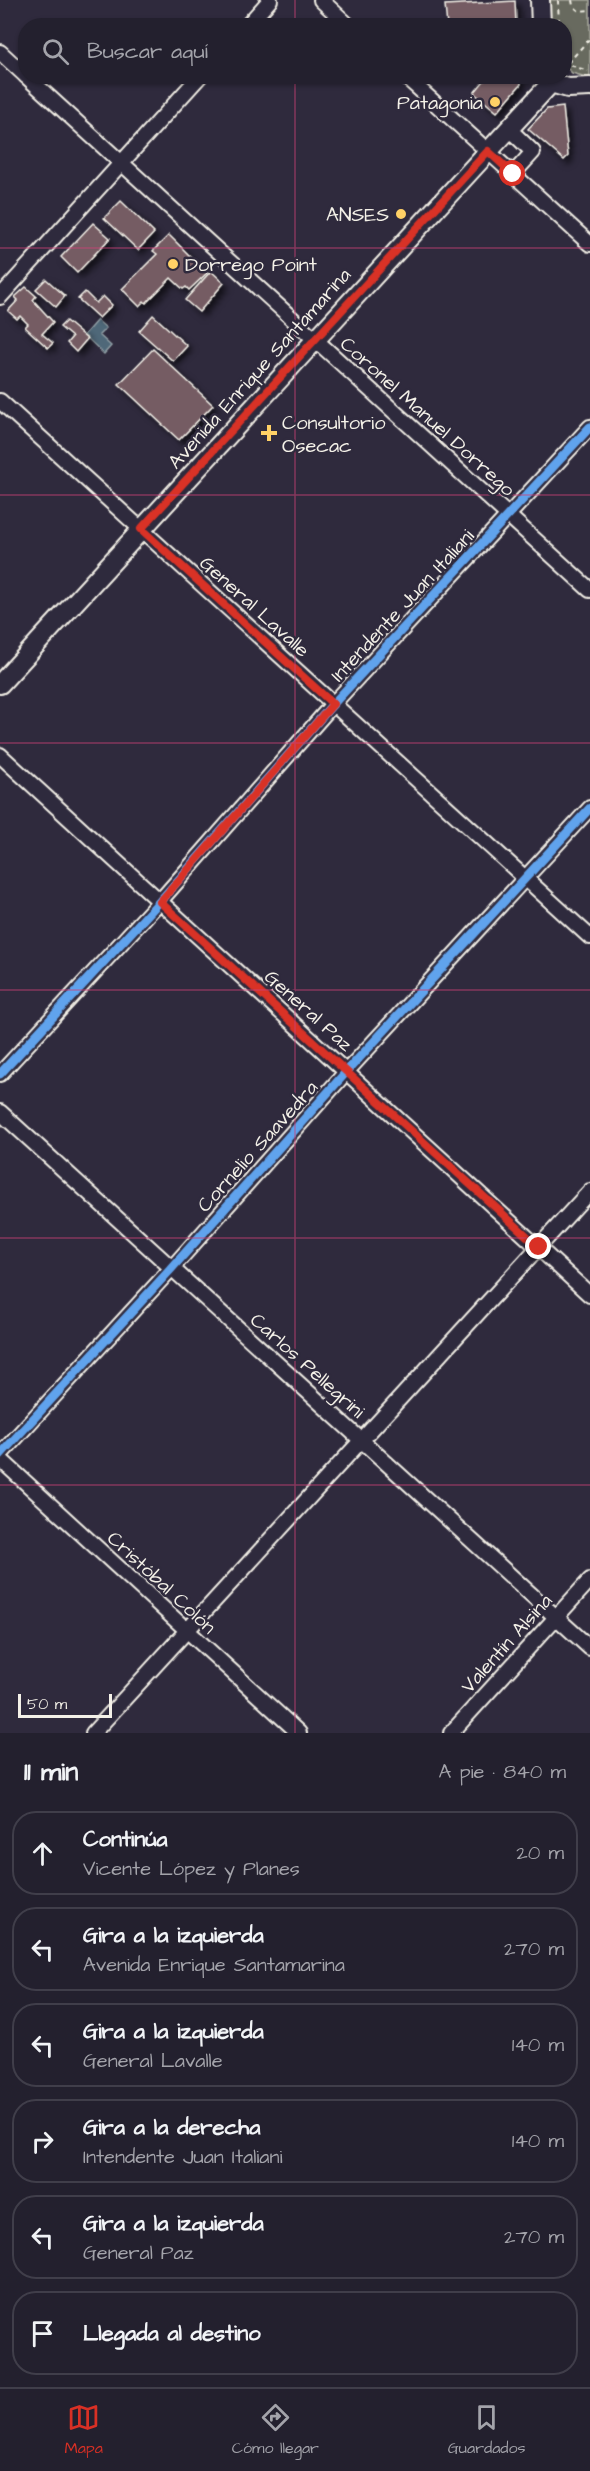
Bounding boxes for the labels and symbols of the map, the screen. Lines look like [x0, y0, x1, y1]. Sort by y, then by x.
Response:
place label: Patagonia [397, 89, 483, 118]
marker: Patagonia [488, 95, 502, 109]
route start [499, 160, 525, 186]
place label: ANSES [326, 201, 389, 229]
marker: ANSES [394, 207, 408, 221]
place label: Dorrego Point [185, 251, 317, 280]
marker: Dorrego Point [166, 257, 180, 271]
street label: Avenida Enrique Santamarina [162, 262, 358, 475]
street label: Coronel Manuel Dorrego [333, 330, 521, 504]
place label: Consultorio Osecac [282, 409, 385, 460]
marker: Consultorio Osecac [260, 424, 278, 442]
street label: Intendente Juan Italiani [324, 523, 481, 688]
street label: General Lavalle [193, 550, 316, 664]
street label: General Paz [258, 963, 359, 1058]
street label: Cornelio Saavedra [191, 1075, 325, 1219]
route end [525, 1233, 551, 1259]
street label: Carlos Pellegrini [243, 1307, 371, 1426]
street label: Cristóbal Colón [101, 1525, 222, 1641]
street label: Valentín Alsina [455, 1588, 559, 1699]
scale bar [18, 1691, 112, 1718]

